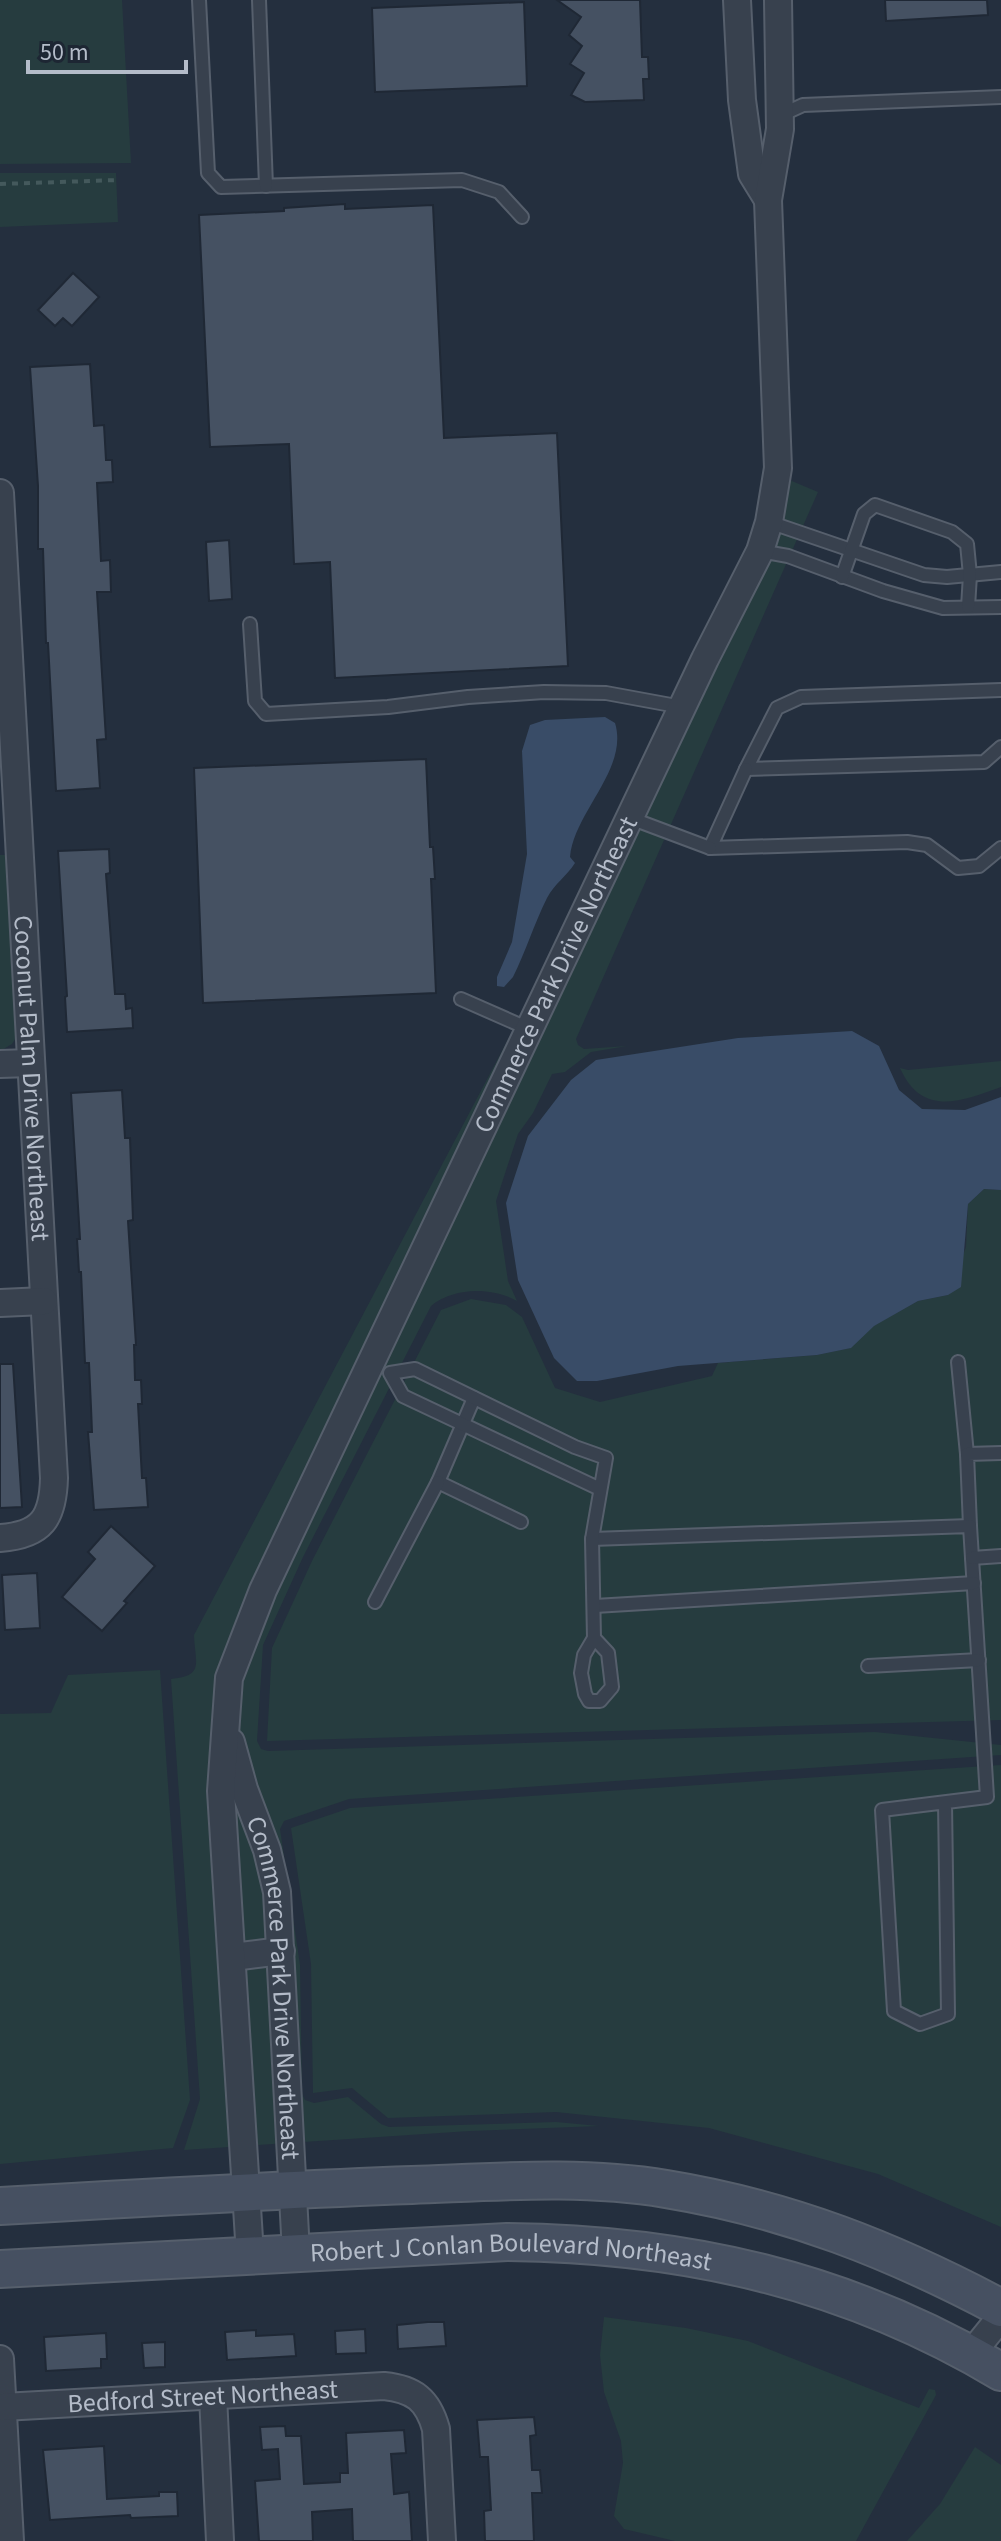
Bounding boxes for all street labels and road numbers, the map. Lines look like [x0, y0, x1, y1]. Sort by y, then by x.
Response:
street label: Commerce Park Drive Northeast [465, 810, 647, 1139]
street label: Coconut Palm Drive Northeast [4, 914, 59, 1242]
street label: Commerce Park Drive Northeast [237, 1811, 309, 2161]
street label: Robert J Conlan Boulevard Northeast [309, 2224, 715, 2280]
street label: Bedford Street Northeast [67, 2371, 339, 2422]

